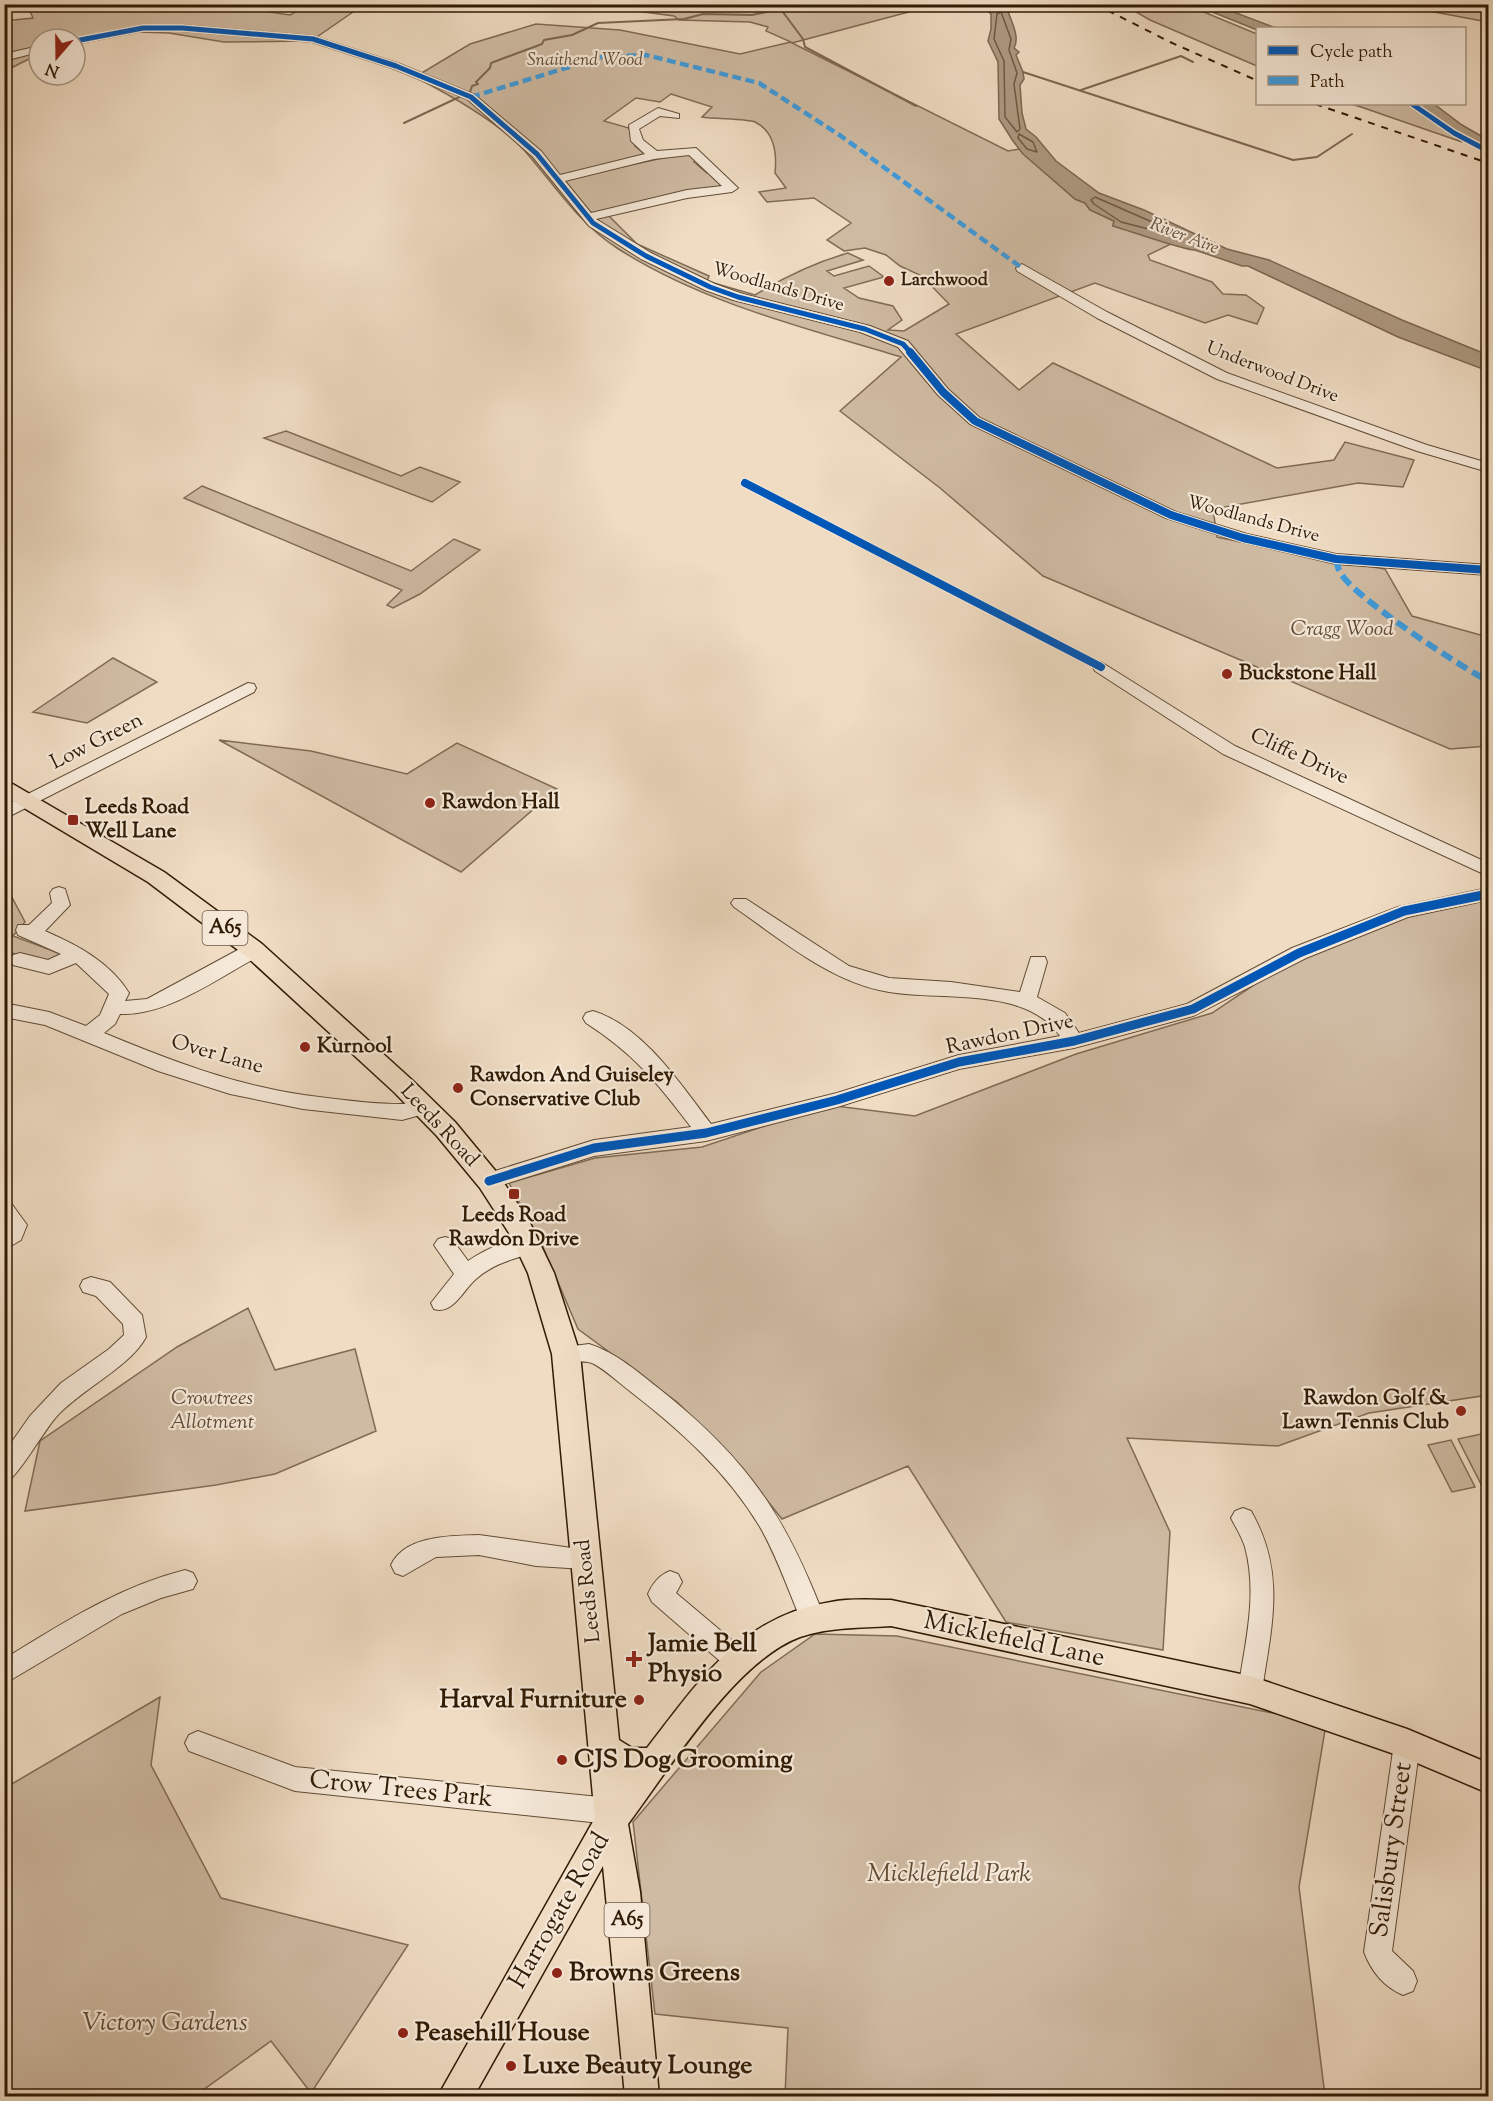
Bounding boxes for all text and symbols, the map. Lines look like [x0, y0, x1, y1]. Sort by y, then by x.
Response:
north arrow [27, 27, 87, 87]
legend [1256, 27, 1466, 105]
text: Cycle path [1310, 40, 1393, 66]
park label: Snaithend Wood [527, 48, 643, 74]
text: N [43, 56, 63, 82]
text: Path [1310, 70, 1345, 96]
water label: River Aire [1146, 212, 1222, 262]
street label: Woodlands Drive [709, 257, 847, 319]
place label: Larchwood [901, 268, 989, 294]
marker: Larchwood [882, 274, 896, 288]
street label: Underwood Drive [1202, 336, 1342, 410]
street label: Woodlands Drive [1184, 490, 1322, 550]
park label: Cragg Wood [1290, 615, 1394, 645]
place label: Buckstone Hall [1239, 659, 1377, 689]
marker: Buckstone Hall [1220, 667, 1234, 681]
street label: Low Green [45, 706, 149, 778]
street label: Cliffe Drive [1245, 721, 1353, 793]
place label: Rawdon Hall [442, 788, 560, 818]
place label: Leeds Road Well Lane [85, 793, 189, 847]
marker: Rawdon Hall [423, 796, 437, 810]
marker: Leeds Road Well Lane [66, 813, 80, 827]
road number: A65 [202, 911, 248, 945]
street label: Rawdon Drive [943, 1007, 1077, 1063]
street label: Over Lane [167, 1028, 267, 1082]
place label: Kurnool [317, 1032, 393, 1062]
marker: Kurnool [298, 1040, 312, 1054]
place label: Rawdon And Guiseley Conservative Club [470, 1061, 674, 1115]
street label: Leeds Road [393, 1078, 486, 1174]
marker: Rawdon And Guiseley Conservative Club [451, 1081, 465, 1095]
marker: Leeds Road Rawdon Drive [507, 1187, 521, 1201]
place label: Leeds Road Rawdon Drive [449, 1201, 579, 1255]
park label: Crowtrees Allotment [170, 1384, 254, 1438]
place label: Rawdon Golf & Lawn Tennis Club [1282, 1384, 1450, 1438]
marker: Rawdon Golf & Lawn Tennis Club [1454, 1404, 1468, 1418]
street label: Leeds Road [569, 1538, 609, 1644]
street label: Micklefield Lane [920, 1603, 1108, 1677]
place label: Jamie Bell Physio [646, 1626, 758, 1693]
marker: Jamie Bell Physio [625, 1650, 643, 1668]
place label: Harval Furniture [440, 1682, 627, 1719]
marker: Harval Furniture [632, 1693, 646, 1707]
place label: CJS Dog Grooming [574, 1742, 793, 1779]
marker: CJS Dog Grooming [555, 1753, 569, 1767]
street label: Salisbury Street [1361, 1760, 1423, 1940]
street label: Crow Trees Park [307, 1762, 495, 1818]
street label: Harrogate Road [500, 1826, 620, 1996]
park label: Micklefield Park [867, 1856, 1031, 1893]
road number: A65 [604, 1903, 650, 1937]
place label: Browns Greens [569, 1955, 740, 1992]
marker: Browns Greens [550, 1966, 564, 1980]
park label: Victory Gardens [82, 2005, 248, 2042]
place label: Peasehill House [415, 2015, 590, 2052]
marker: Peasehill House [396, 2026, 410, 2040]
place label: Luxe Beauty Lounge [523, 2048, 752, 2085]
marker: Luxe Beauty Lounge [504, 2059, 518, 2073]

